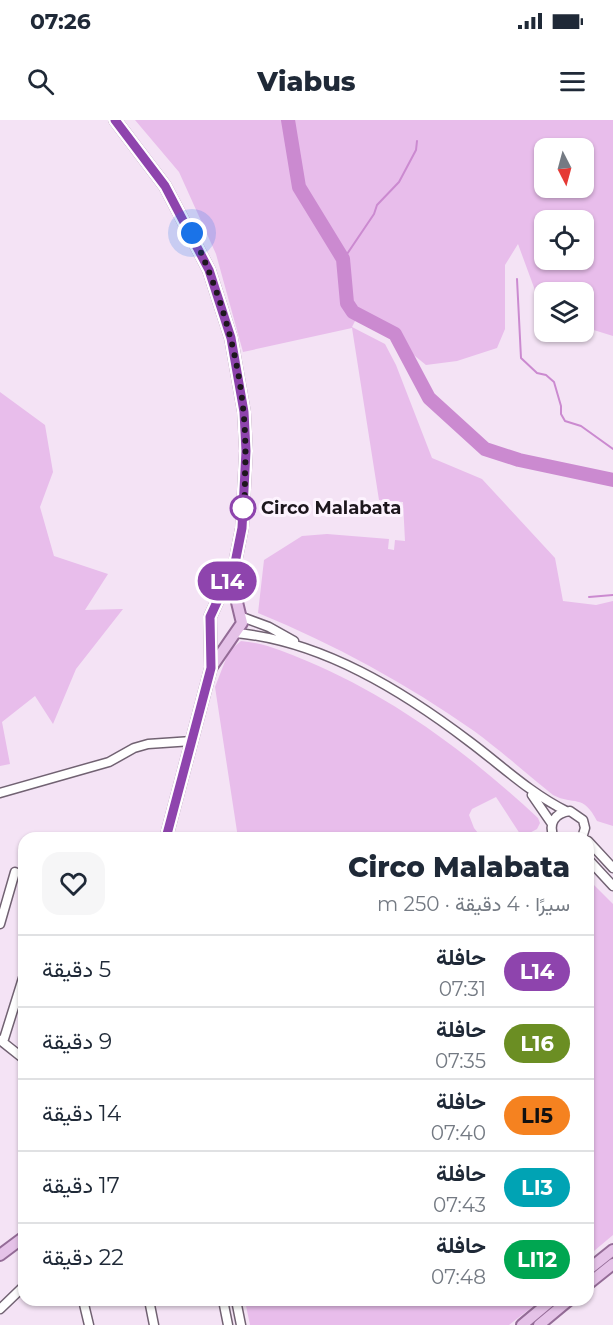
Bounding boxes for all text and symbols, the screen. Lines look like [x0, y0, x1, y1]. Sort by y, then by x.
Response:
text: 07:26 [30, 8, 91, 35]
icon: search [24, 65, 57, 98]
text: Viabus [257, 65, 356, 98]
icon: menu [556, 65, 589, 98]
north arrow [534, 138, 594, 198]
map controls [534, 138, 594, 342]
button: locate [534, 210, 594, 270]
your location [177, 218, 207, 248]
button: layers [534, 282, 594, 342]
marker: Circo Malabata [230, 495, 256, 521]
place label: Circo Malabata [261, 497, 401, 519]
line badge: L14 [192, 562, 262, 600]
text: L14 [210, 569, 244, 594]
text: Circo Malabata [348, 850, 570, 884]
button: heart [42, 852, 105, 915]
text: سيرًا · 4 دقيقة · 250 m [377, 892, 570, 916]
text: حافلة [436, 944, 486, 971]
text: 5 دقيقة [42, 956, 111, 983]
text: L14 [520, 959, 554, 984]
text: 07:31 [439, 977, 486, 1001]
text: حافلة [436, 1016, 486, 1043]
text: 9 دقيقة [42, 1028, 112, 1055]
text: L16 [520, 1031, 554, 1056]
text: 07:35 [435, 1049, 486, 1073]
text: حافلة [436, 1088, 486, 1115]
text: 14 دقيقة [42, 1100, 121, 1127]
text: LI5 [521, 1103, 553, 1128]
text: 07:40 [431, 1121, 486, 1145]
text: حافلة [436, 1160, 486, 1187]
text: 17 دقيقة [42, 1172, 120, 1199]
text: LI3 [521, 1175, 553, 1200]
text: 07:43 [433, 1193, 486, 1217]
text: حافلة [436, 1232, 486, 1259]
text: 22 دقيقة [42, 1244, 124, 1271]
text: LI12 [517, 1247, 557, 1272]
text: 07:48 [431, 1265, 486, 1289]

